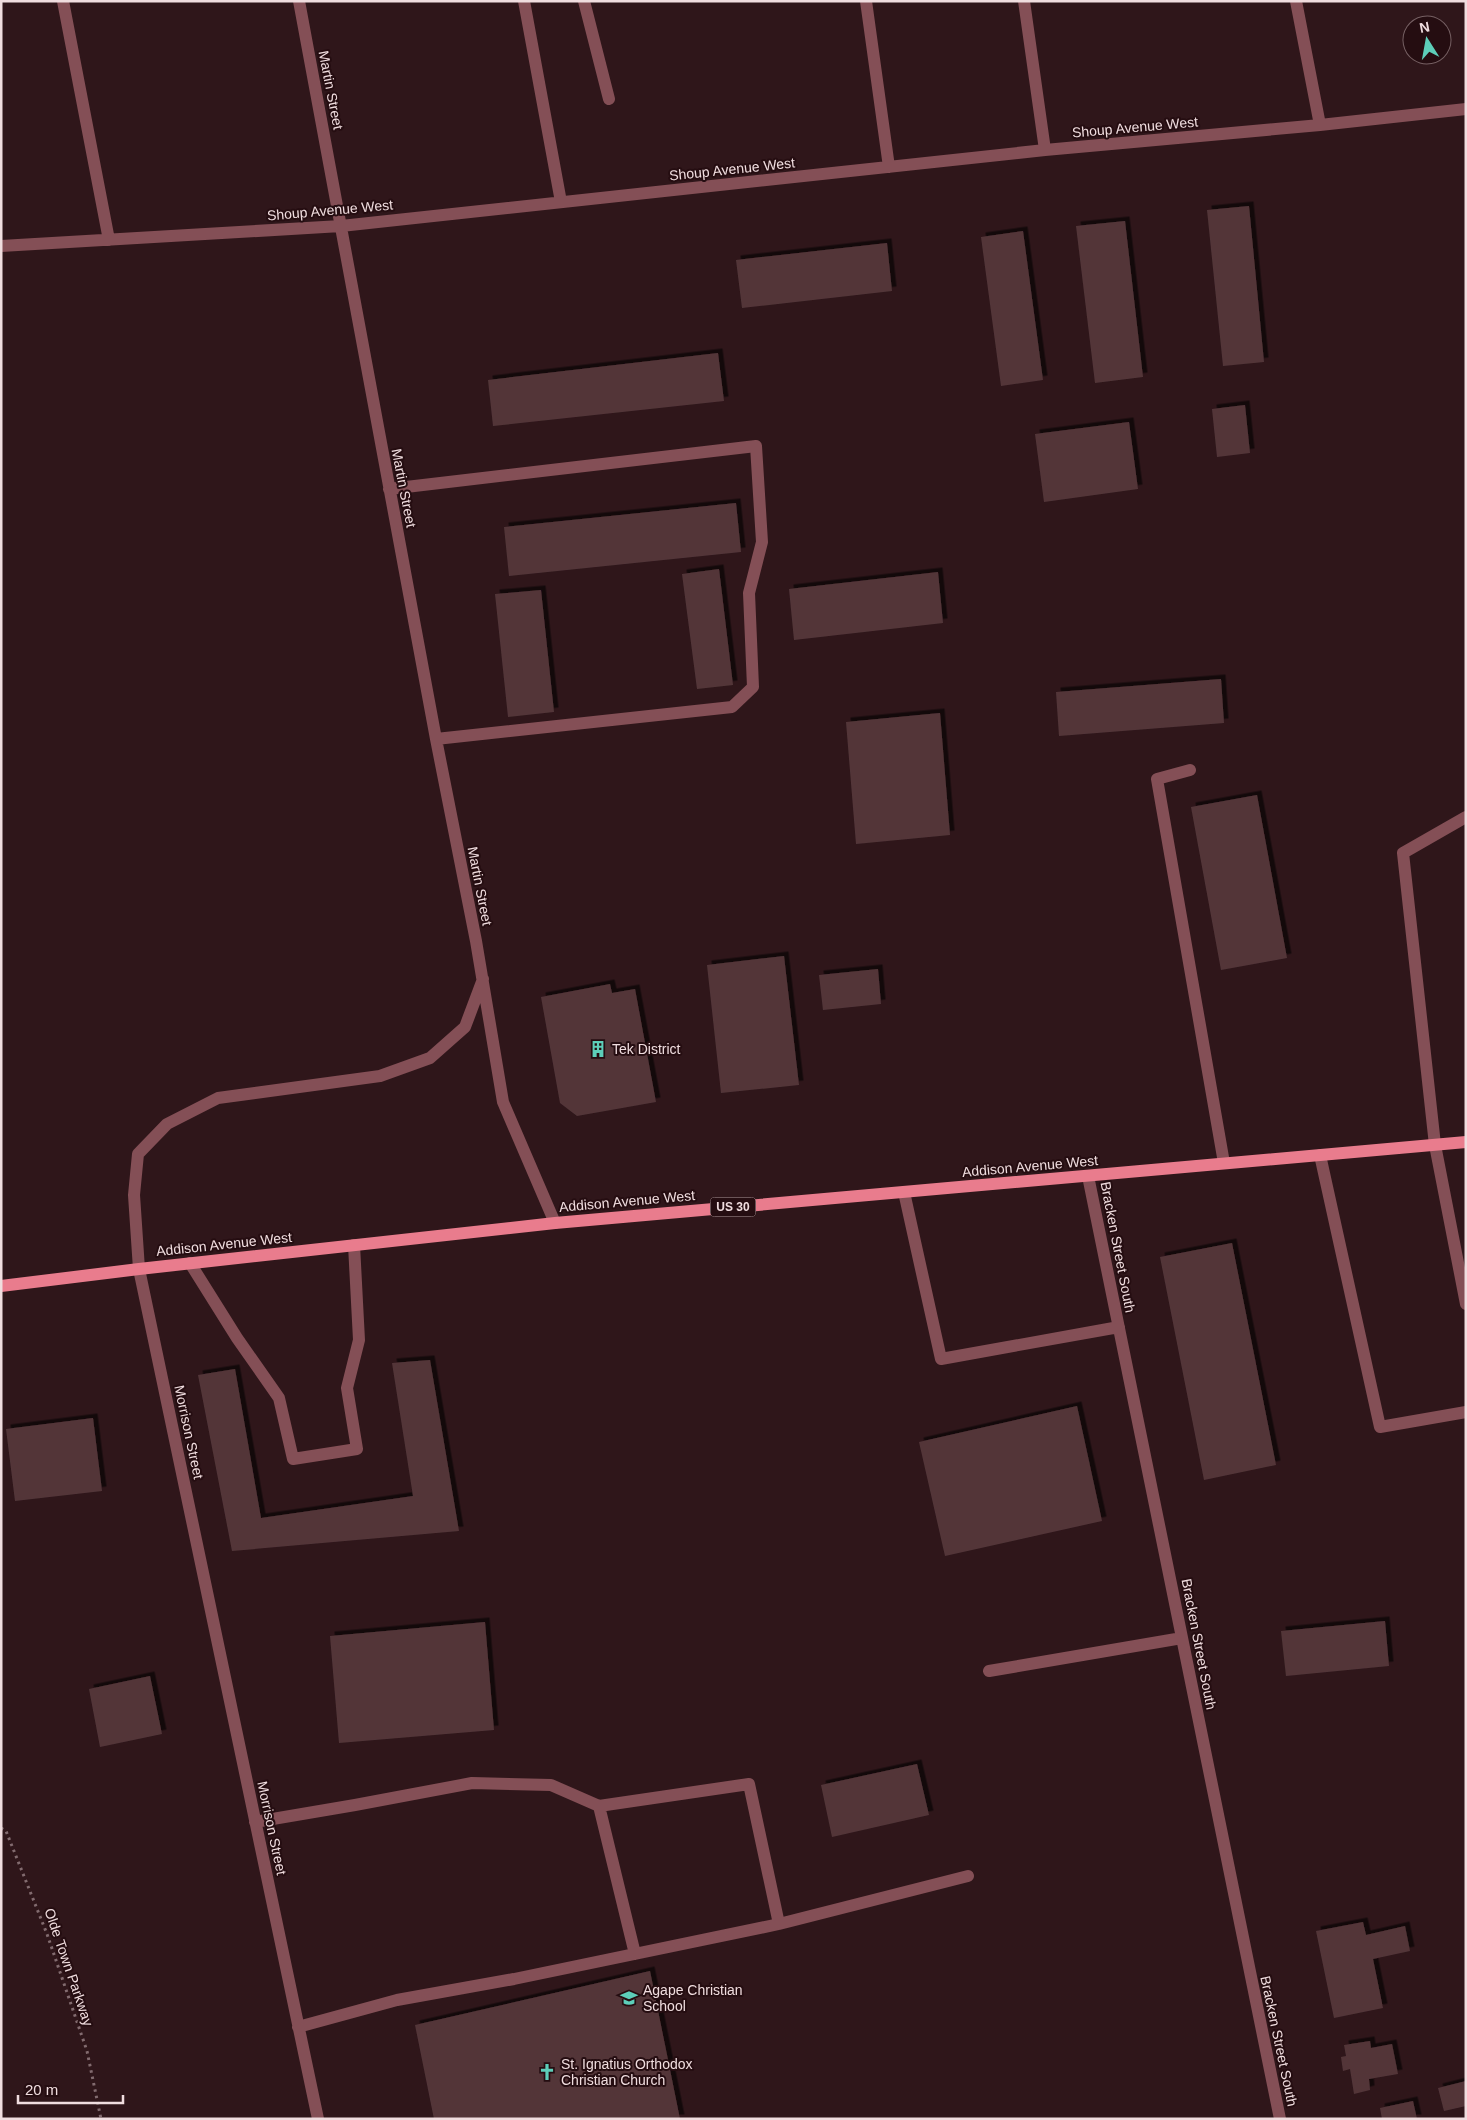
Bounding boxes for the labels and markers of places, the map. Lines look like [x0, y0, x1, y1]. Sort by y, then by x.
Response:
building icon: Tek District [588, 1039, 608, 1059]
place label: Tek District [612, 1041, 681, 1057]
place label: Agape Christian School [643, 1982, 743, 2014]
school or university icon: Agape Christian School [619, 1988, 639, 2008]
place label: St. Ignatius Orthodox Christian Church [561, 2056, 693, 2088]
church icon: St. Ignatius Orthodox Christian Church [537, 2062, 557, 2082]

